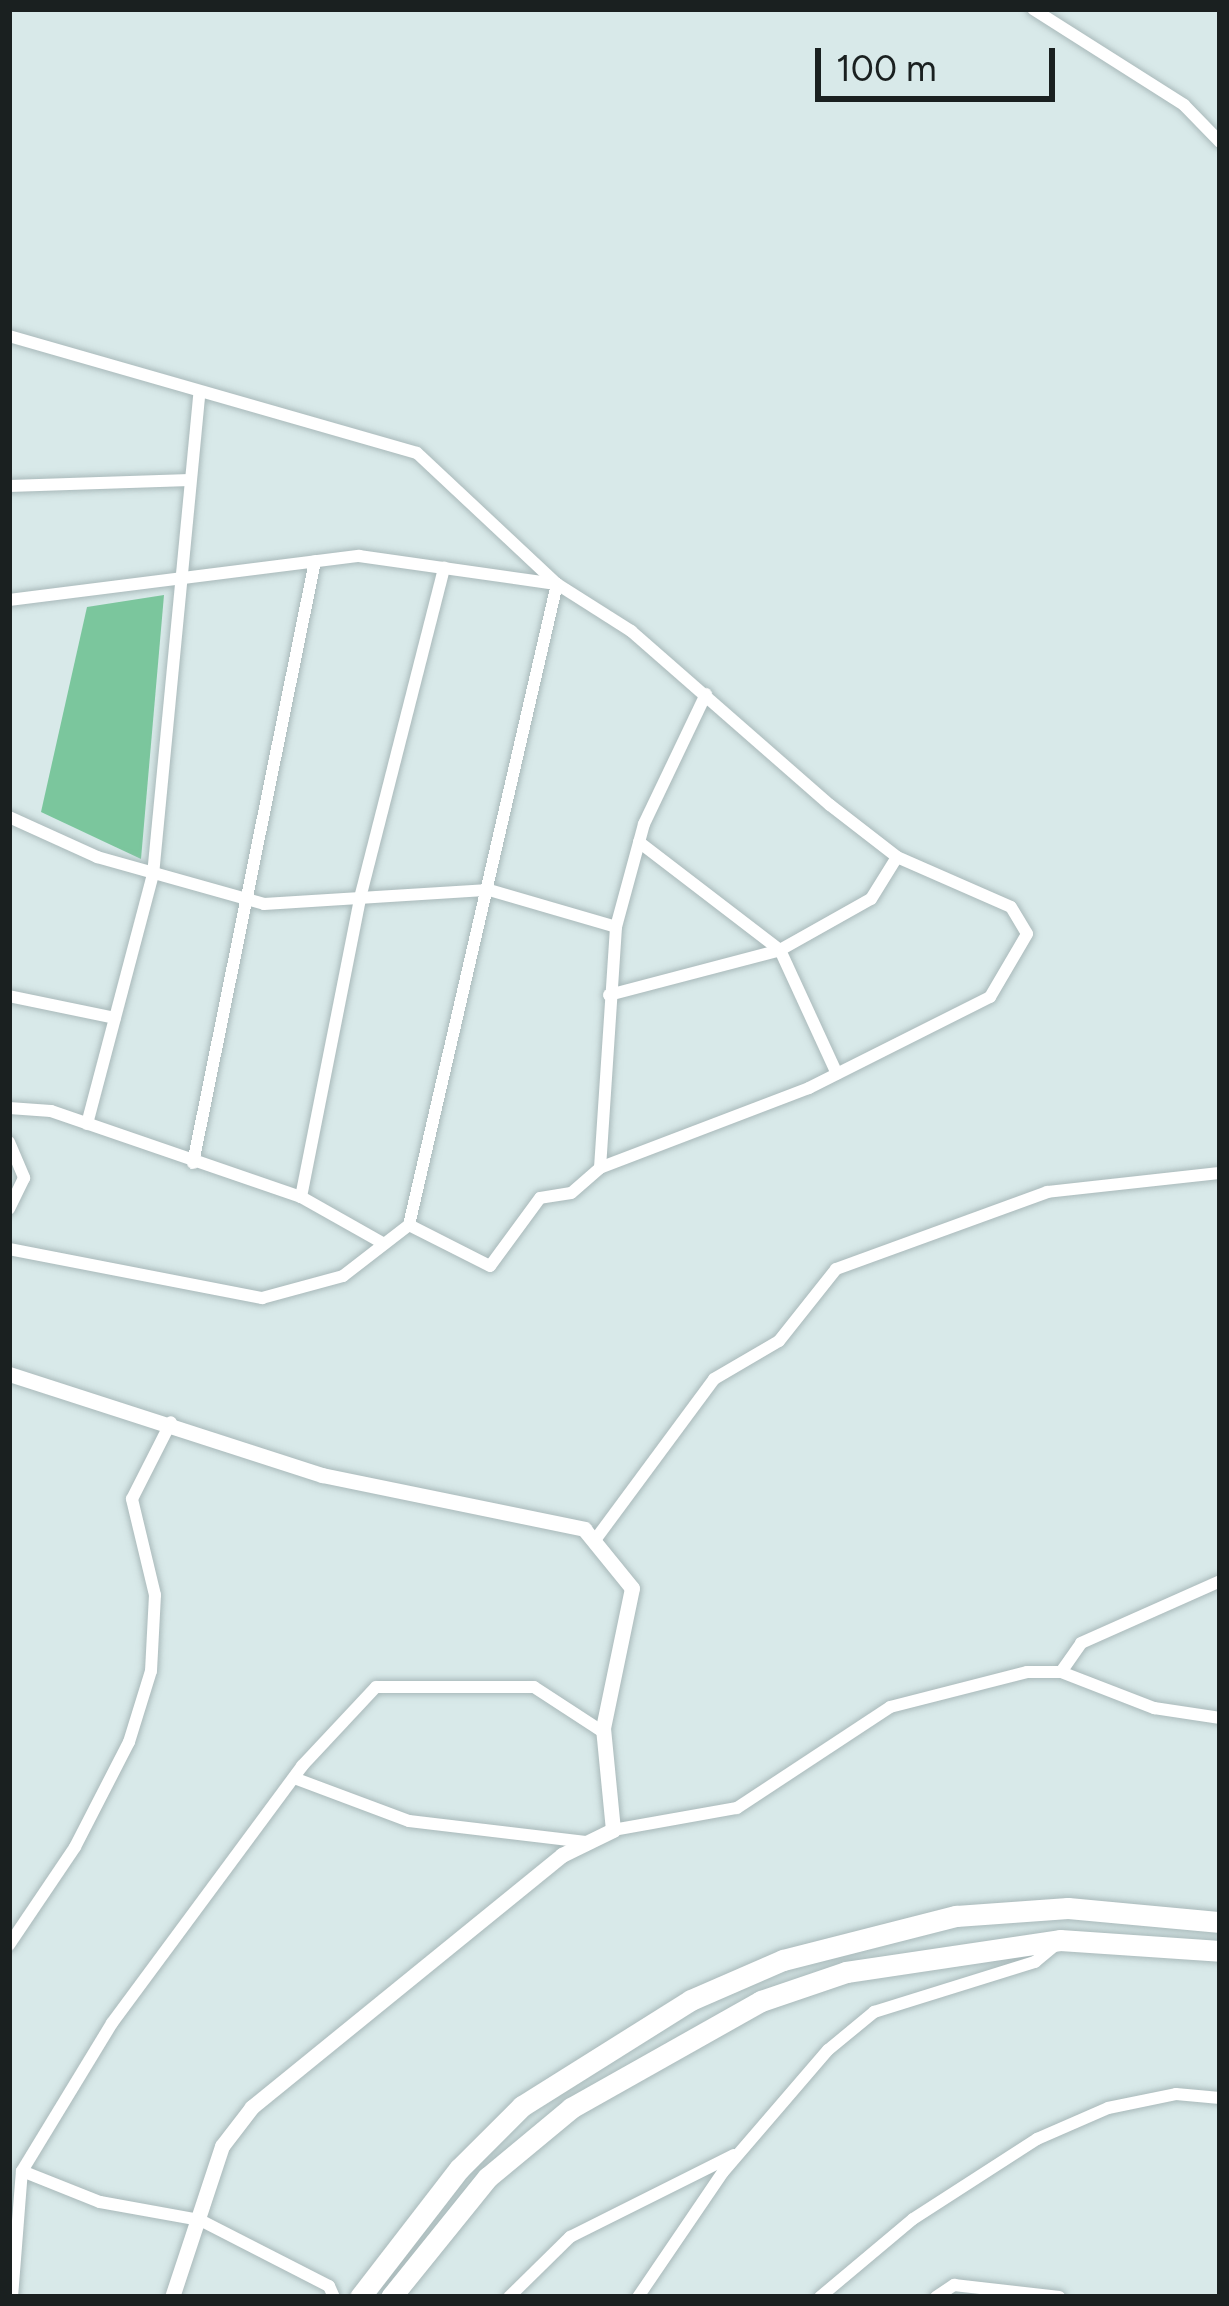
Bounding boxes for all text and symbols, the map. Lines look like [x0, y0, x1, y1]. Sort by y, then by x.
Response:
scale bar [821, 24, 1061, 98]
text: 100 m [836, 47, 937, 90]

